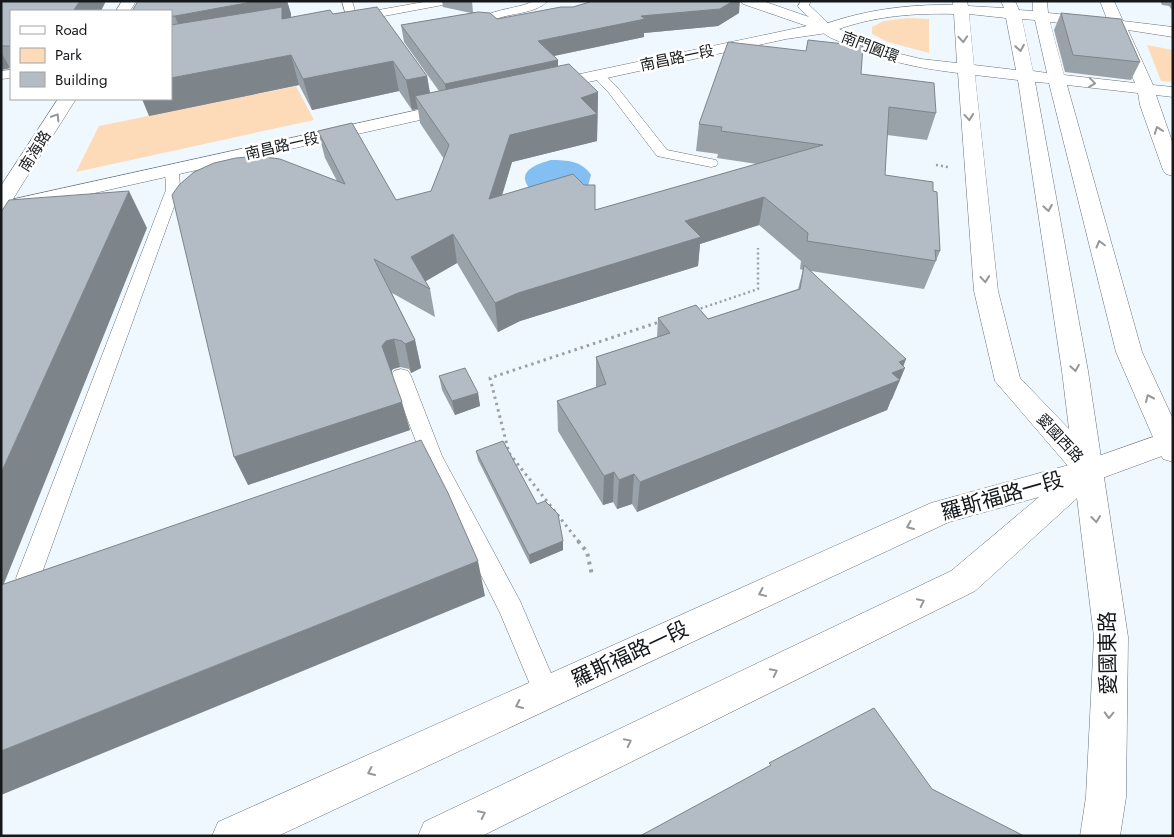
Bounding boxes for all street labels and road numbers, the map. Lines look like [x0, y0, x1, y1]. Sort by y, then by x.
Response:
street label: 南門圓環 [838, 26, 902, 68]
street label: 南昌路一段 [638, 39, 716, 77]
street label: 南海路 [14, 126, 56, 176]
street label: 南昌路一段 [243, 127, 321, 165]
street label: 愛國西路 [1031, 409, 1089, 467]
street label: 羅斯福路一段 [937, 464, 1067, 528]
street label: 愛國東路 [1092, 611, 1124, 695]
street label: 羅斯福路一段 [567, 614, 693, 694]

